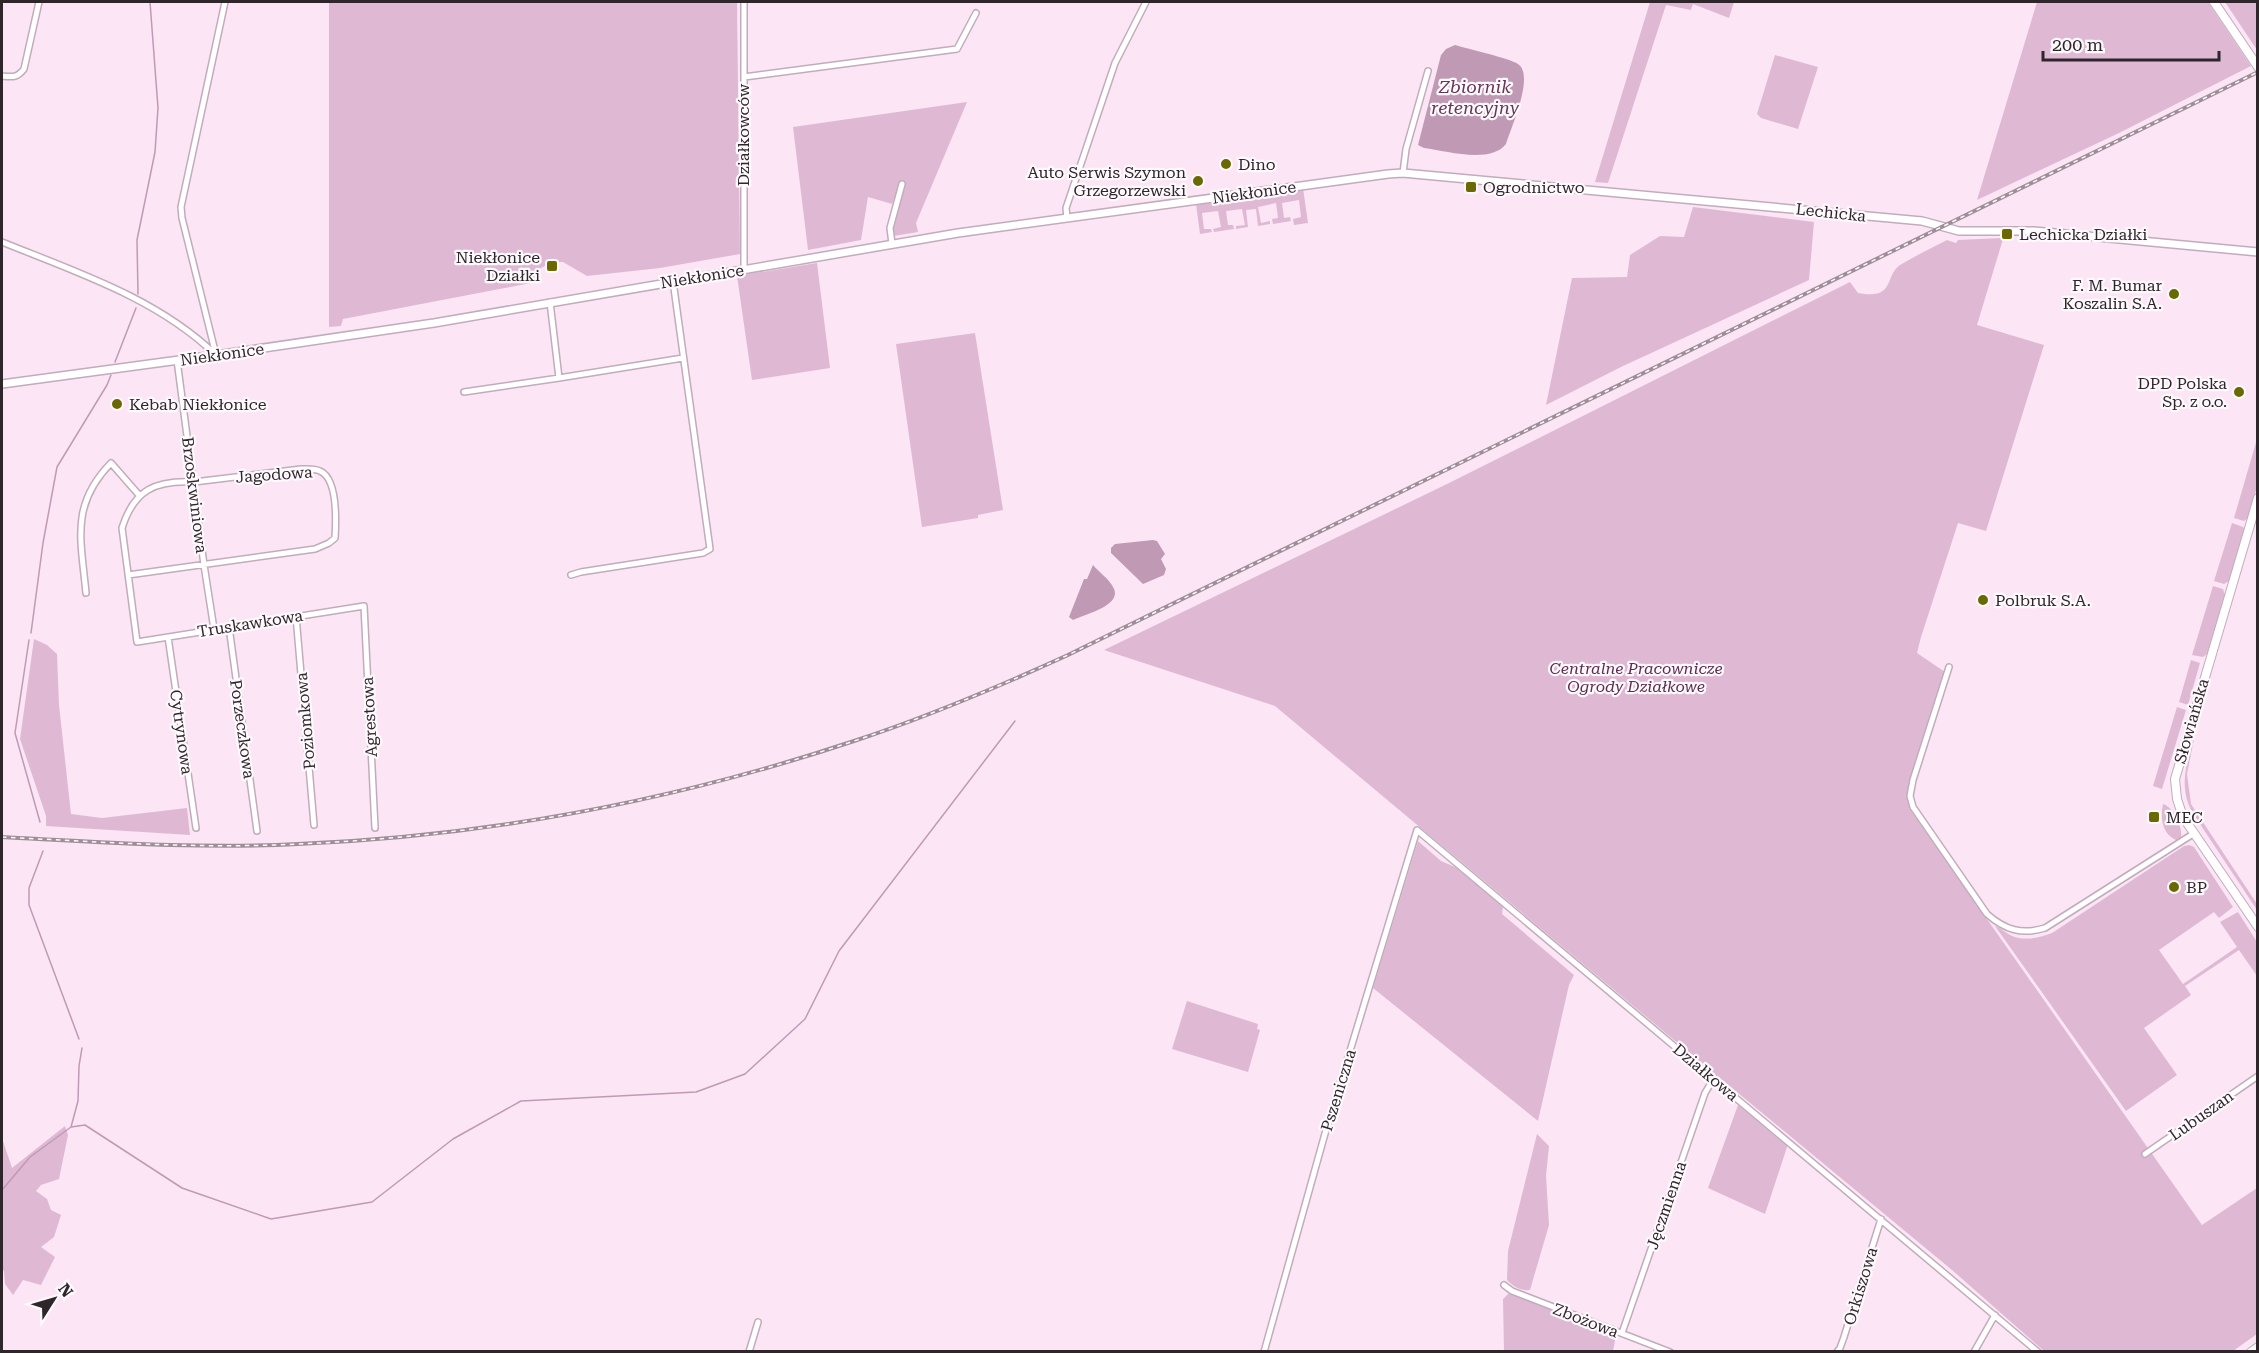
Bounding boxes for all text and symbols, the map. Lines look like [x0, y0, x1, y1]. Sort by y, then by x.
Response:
scale bar [2043, 24, 2218, 62]
text: 200 m [2052, 34, 2103, 55]
water label: Zbiornik retencyjny [1431, 76, 1520, 118]
street label: Działkowców [734, 83, 753, 186]
place label: Dino [1238, 155, 1276, 174]
marker: Dino [1219, 157, 1233, 171]
place label: Auto Serwis Szymon Grzegorzewski [1028, 163, 1186, 200]
marker: Auto Serwis Szymon Grzegorzewski [1191, 174, 1205, 188]
street label: Niekłonice [1211, 177, 1297, 208]
place label: Ogrodnictwo [1483, 178, 1585, 197]
marker: Ogrodnictwo [1464, 180, 1478, 194]
street label: Lechicka [1795, 199, 1867, 226]
place label: Lechicka Działki [2019, 225, 2147, 244]
marker: Lechicka Działki [2000, 227, 2014, 241]
place label: Niekłonice Działki [456, 248, 540, 285]
marker: Niekłonice Działki [545, 259, 559, 273]
street label: Niekłonice [659, 260, 745, 292]
place label: F. M. Bumar Koszalin S.A. [2063, 276, 2162, 313]
marker: F. M. Bumar Koszalin S.A. [2167, 287, 2181, 301]
street label: Niekłonice [179, 339, 265, 370]
place label: DPD Polska Sp. z o.o. [2137, 374, 2227, 411]
marker: DPD Polska Sp. z o.o. [2232, 385, 2246, 399]
place label: Kebab Niekłonice [129, 395, 267, 414]
marker: Kebab Niekłonice [110, 397, 124, 411]
street label: Brzoskwiniowa [178, 436, 211, 555]
street label: Jagodowa [235, 462, 314, 487]
place label: Polbruk S.A. [1995, 591, 2091, 610]
marker: Polbruk S.A. [1976, 593, 1990, 607]
street label: Truskawkowa [196, 606, 305, 641]
park label: Centralne Pracownicze Ogrody Działkowe [1549, 659, 1723, 696]
street label: Poziomkowa [292, 671, 319, 770]
street label: Agrestowa [358, 676, 381, 758]
street label: Słowiańska [2170, 676, 2213, 766]
street label: Porzeczkowa [226, 678, 259, 780]
street label: Cytrynowa [166, 688, 197, 776]
place label: MEC [2166, 808, 2203, 827]
marker: MEC [2147, 810, 2161, 824]
place label: BP [2186, 878, 2207, 897]
marker: BP [2167, 880, 2181, 894]
street label: Działkowa [1669, 1040, 1743, 1105]
street label: Pszeniczna [1317, 1047, 1360, 1133]
street label: Lubuszan [2165, 1086, 2237, 1144]
street label: Jęczmienna [1643, 1158, 1691, 1252]
street label: Orkiszowa [1840, 1244, 1881, 1328]
north arrow [24, 1269, 84, 1329]
text: N [54, 1280, 77, 1301]
street label: Zbożowa [1550, 1299, 1622, 1342]

